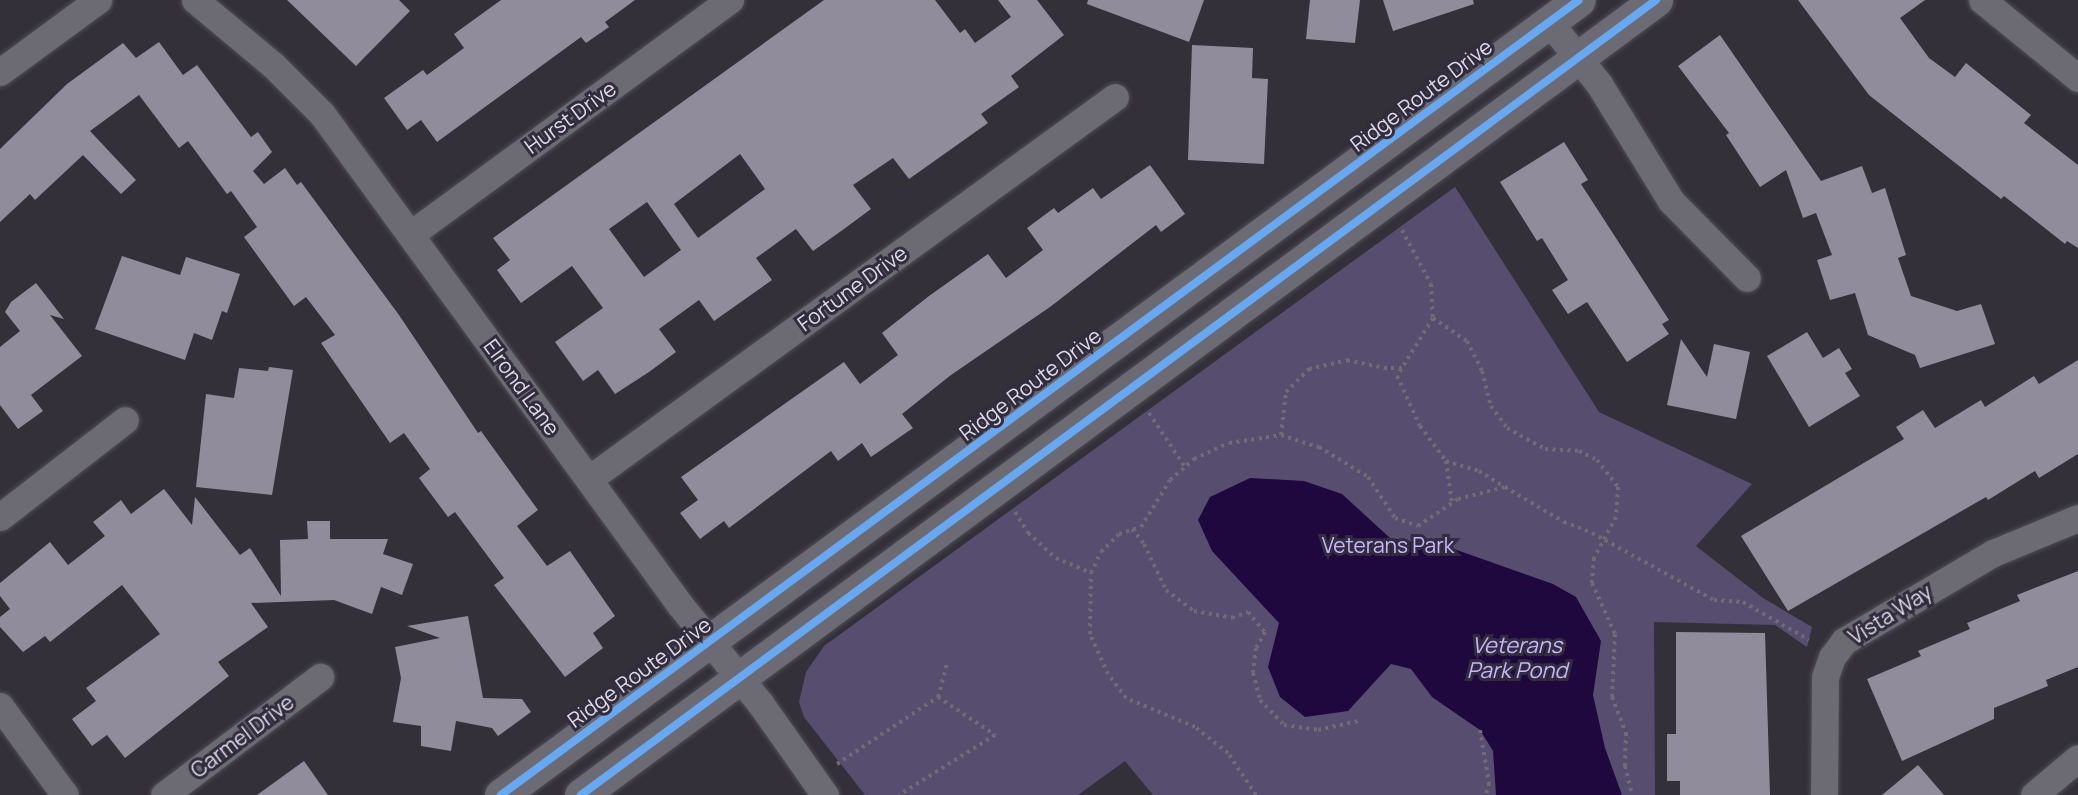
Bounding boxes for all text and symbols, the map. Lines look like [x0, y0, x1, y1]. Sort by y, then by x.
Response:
street label: Ridge Route Drive [1345, 33, 1497, 157]
street label: Hurst Drive [519, 75, 621, 159]
street label: Fortune Drive [792, 240, 912, 336]
street label: Ridge Route Drive [954, 322, 1106, 446]
street label: Elrond Lane [479, 334, 565, 440]
park label: Veterans Park [1322, 532, 1454, 558]
street label: Vista Way [1844, 579, 1936, 649]
street label: Ridge Route Drive [562, 611, 716, 733]
water label: Veterans Park Pond [1467, 632, 1567, 684]
street label: Carmel Drive [186, 689, 298, 783]

